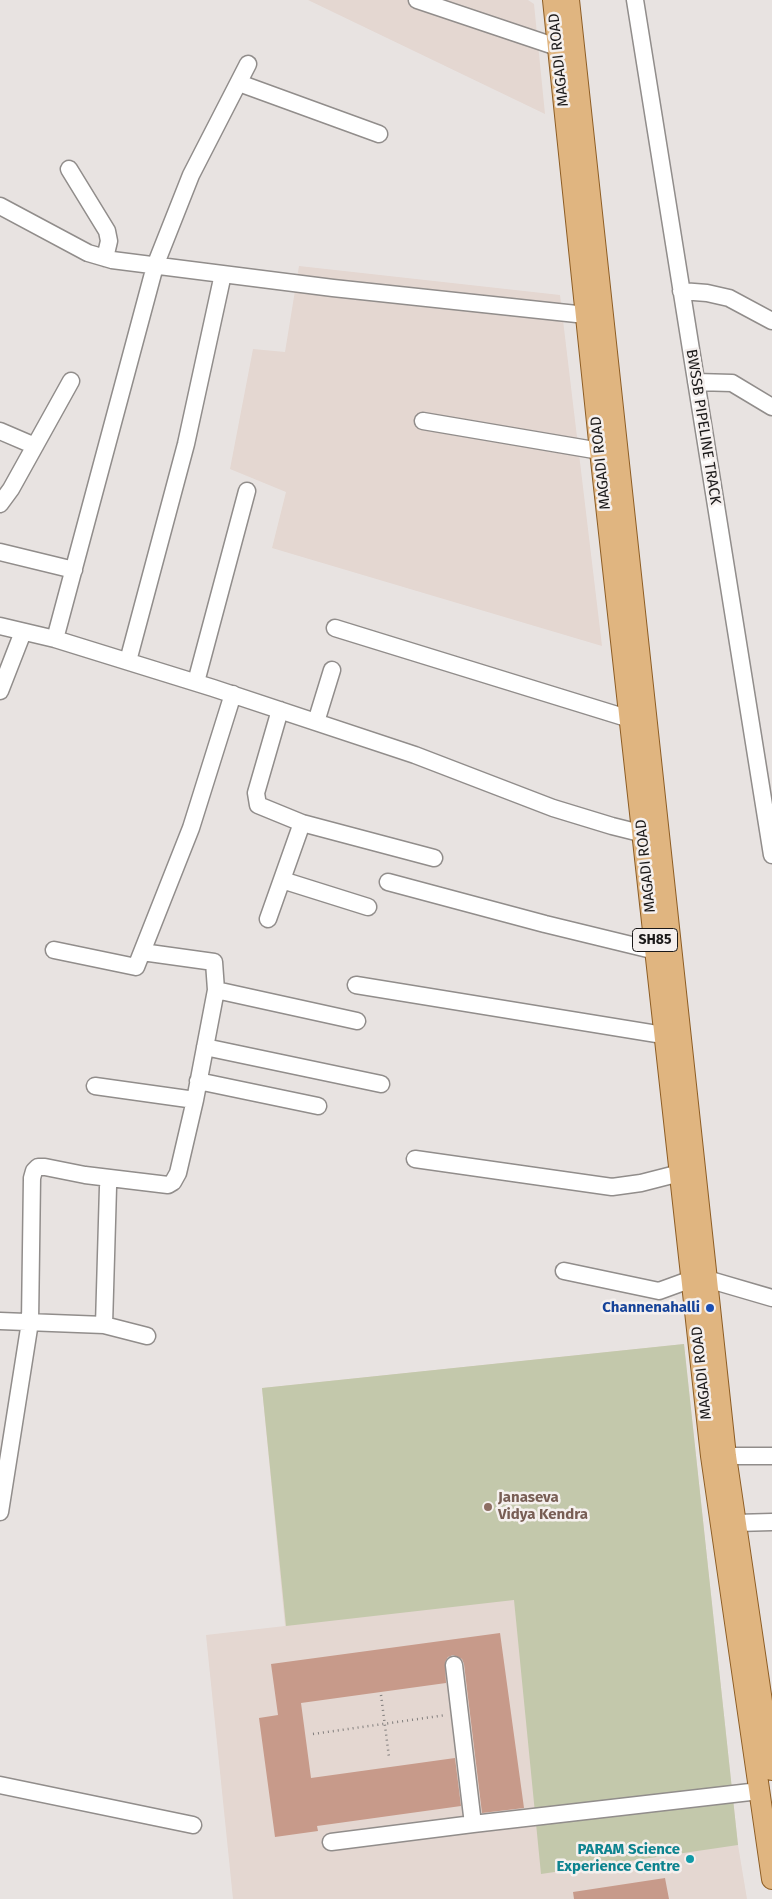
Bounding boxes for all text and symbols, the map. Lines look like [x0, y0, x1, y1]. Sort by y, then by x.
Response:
street label: MAGADI ROAD [545, 12, 573, 108]
street label: BWSSB PIPELINE TRACK [682, 348, 724, 506]
street label: MAGADI ROAD [587, 415, 615, 511]
street label: MAGADI ROAD [632, 818, 660, 914]
road number: SH85 [632, 928, 678, 952]
place label: Channenahalli [602, 1299, 700, 1317]
marker: Channenahalli [704, 1302, 716, 1314]
street label: MAGADI ROAD [688, 1325, 716, 1421]
place label: Janaseva Vidya Kendra [498, 1489, 588, 1524]
marker: Janaseva Vidya Kendra [482, 1501, 494, 1513]
place label: PARAM Science Experience Centre [556, 1841, 680, 1876]
marker: PARAM Science Experience Centre [684, 1853, 696, 1865]

